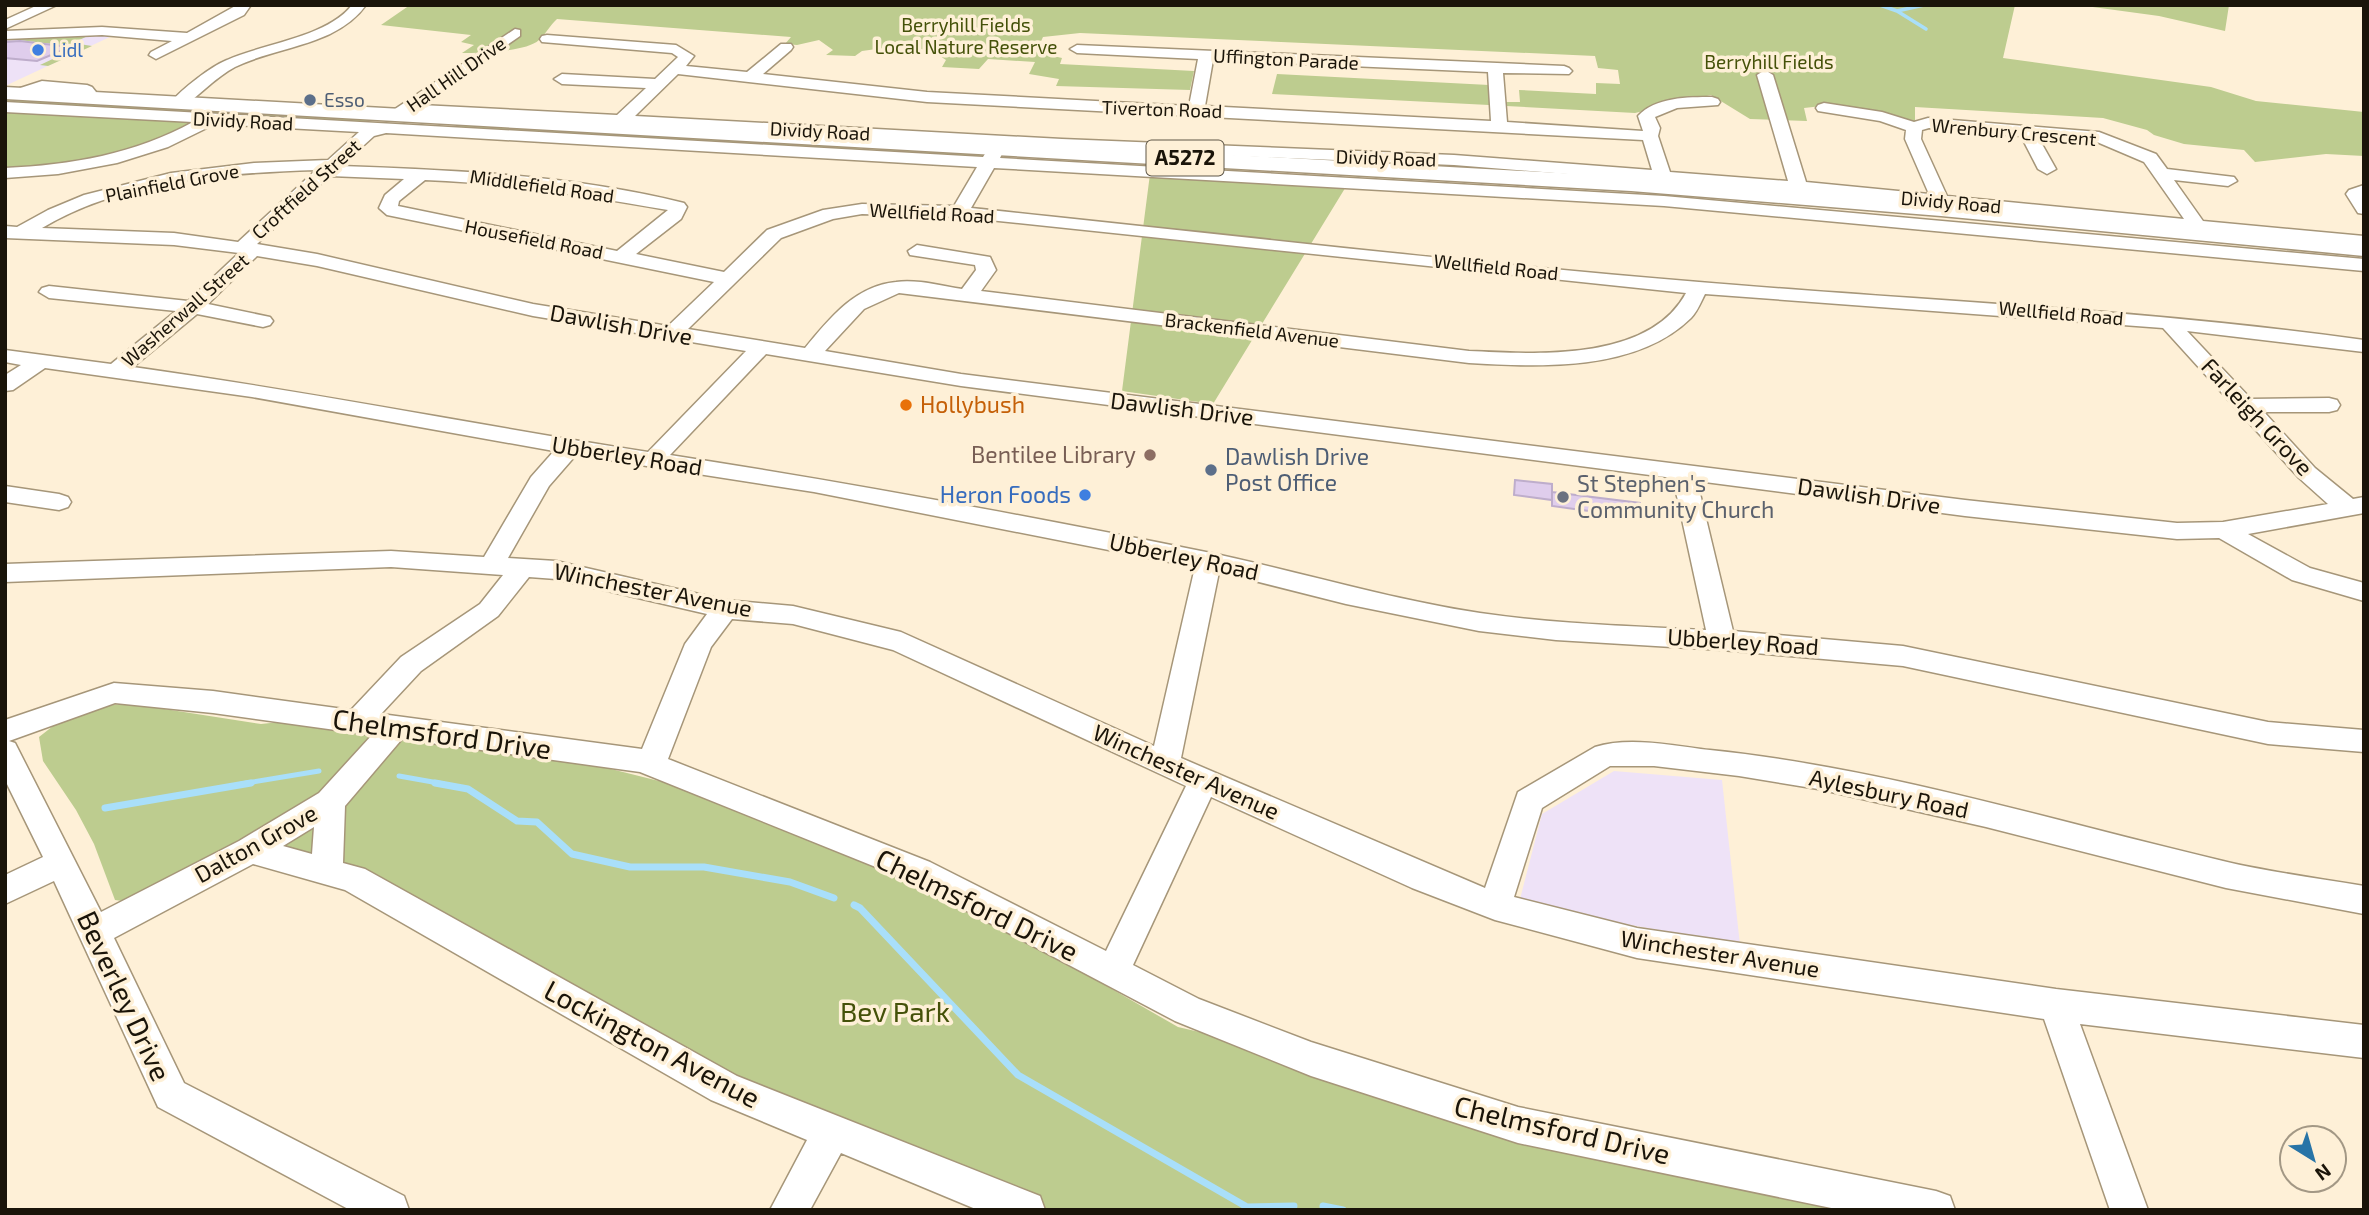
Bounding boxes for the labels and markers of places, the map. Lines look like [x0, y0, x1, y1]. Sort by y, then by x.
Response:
place label: Lidl [52, 38, 83, 61]
marker: Lidl [30, 42, 46, 58]
place label: Esso [324, 88, 365, 111]
marker: Esso [302, 92, 318, 108]
place label: Hollybush [920, 390, 1025, 418]
marker: Hollybush [898, 397, 914, 413]
place label: Bentilee Library [971, 440, 1136, 468]
place label: Dawlish Drive Post Office [1225, 442, 1369, 496]
marker: Bentilee Library [1142, 447, 1158, 463]
marker: Dawlish Drive Post Office [1203, 462, 1219, 478]
place label: St Stephen's Community Church [1577, 469, 1774, 523]
place label: Heron Foods [940, 480, 1071, 508]
marker: Heron Foods [1077, 487, 1093, 503]
marker: St Stephen's Community Church [1555, 489, 1571, 505]

